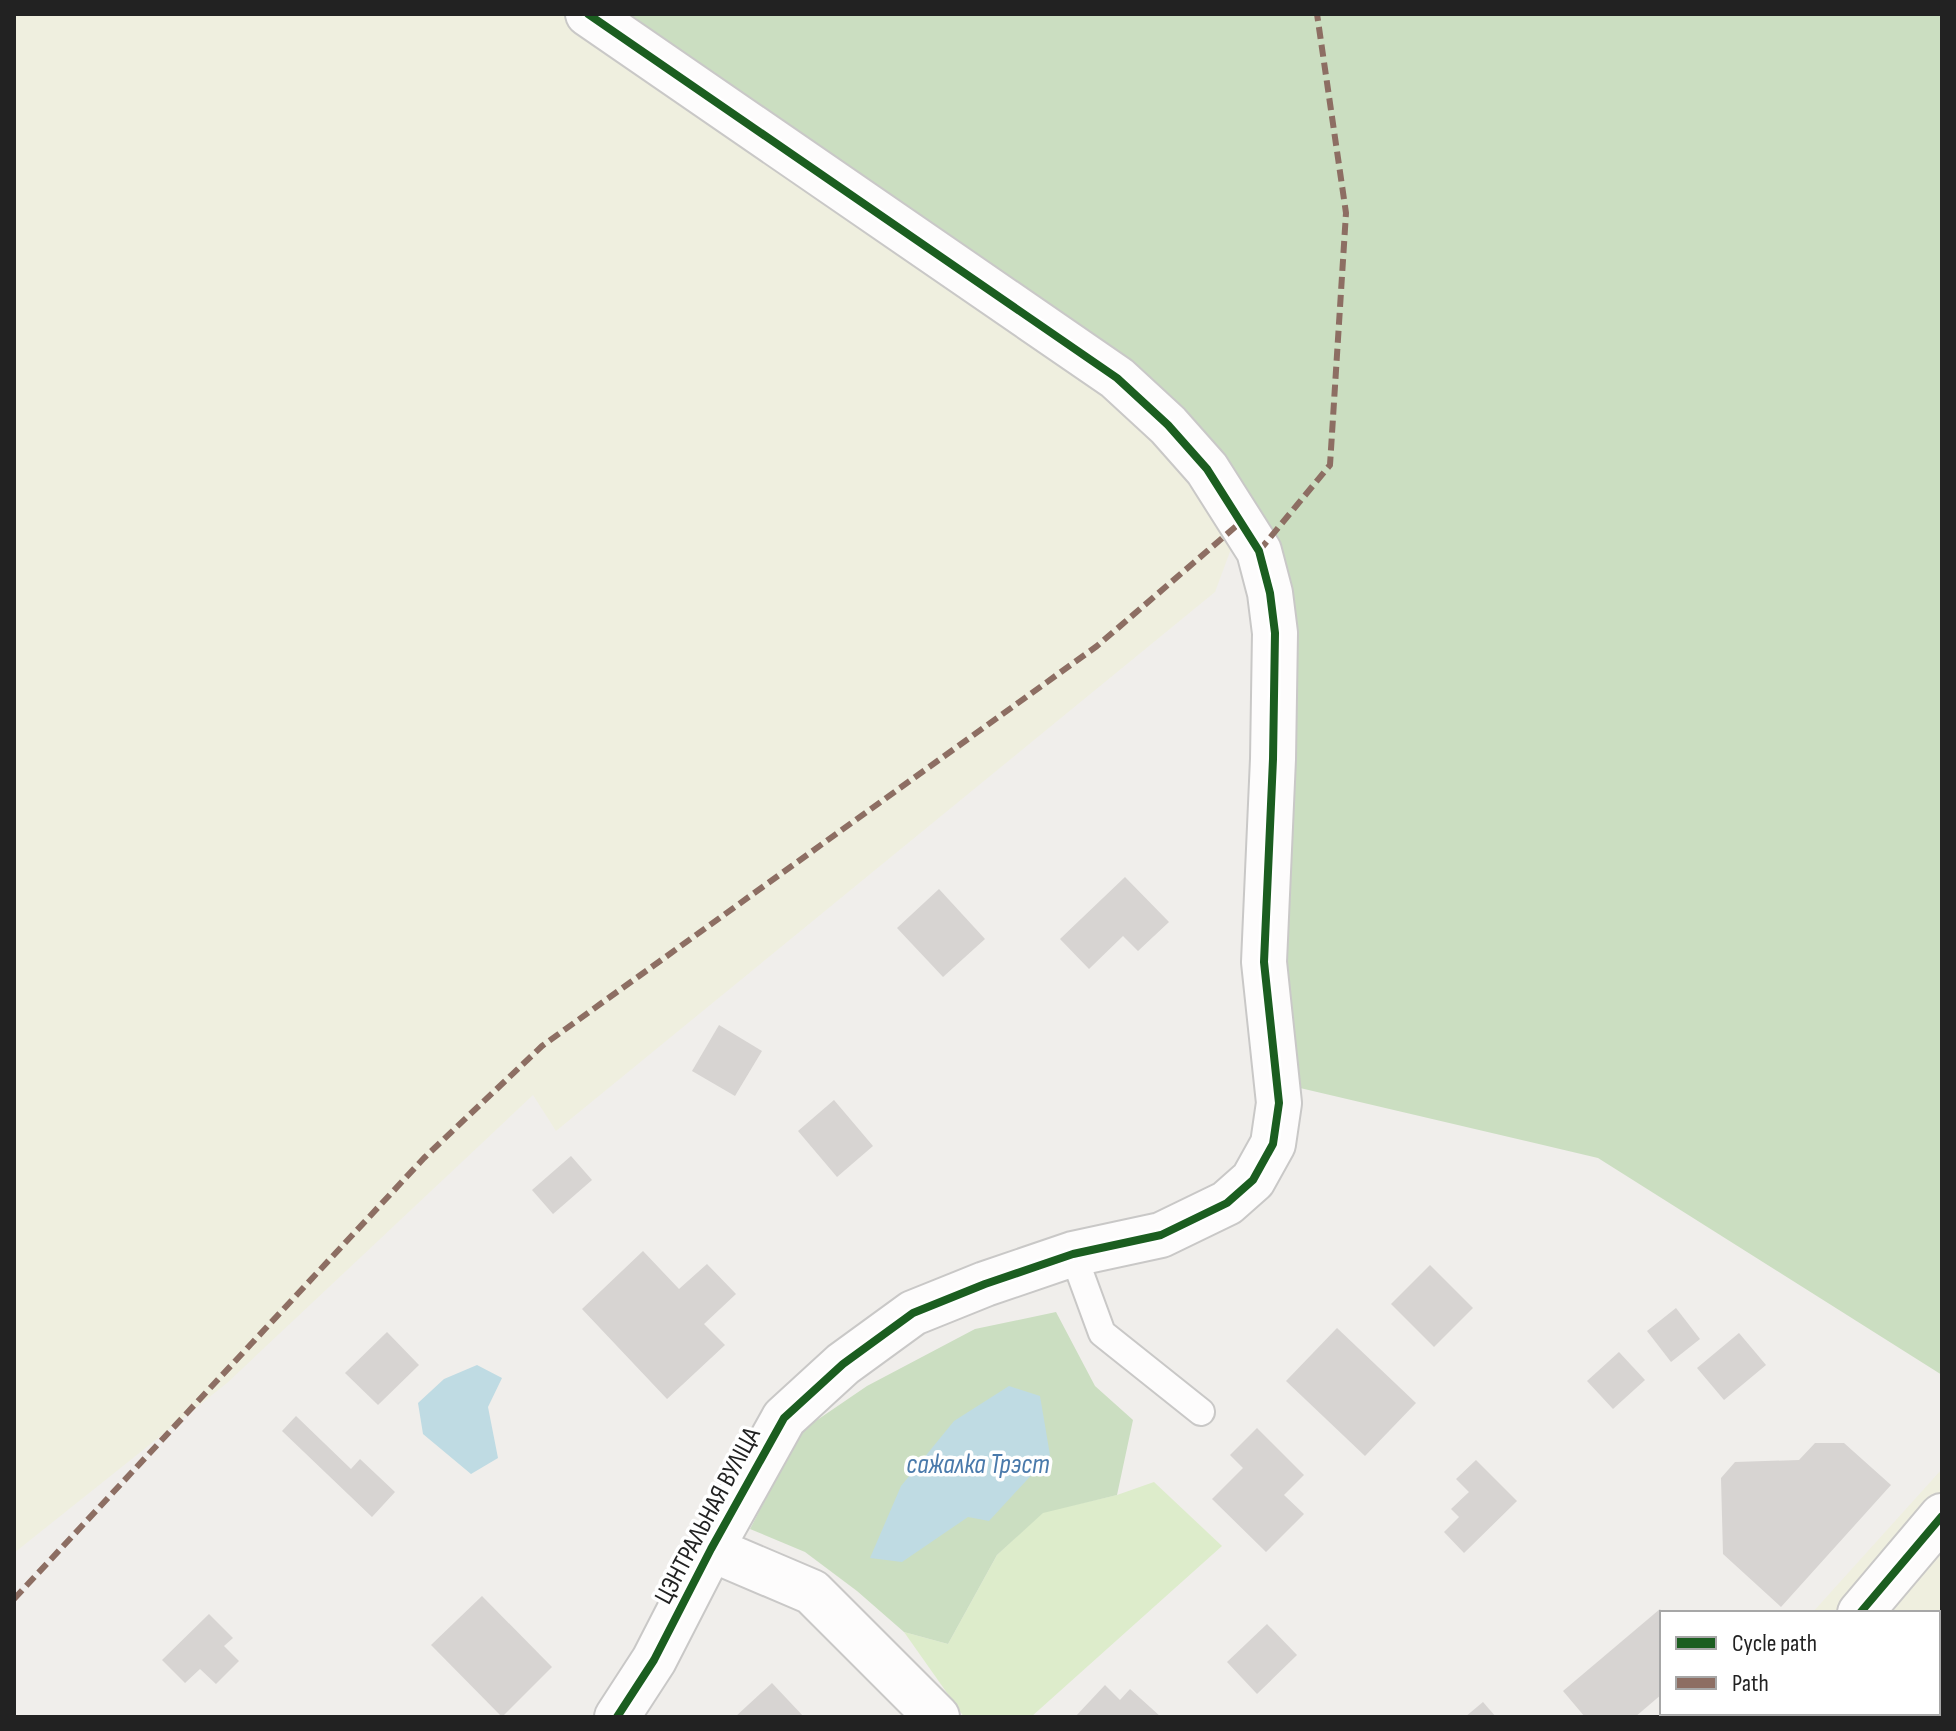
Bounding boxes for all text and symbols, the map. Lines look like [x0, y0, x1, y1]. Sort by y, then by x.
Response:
street label: ЦЭНТРАЛЬНАЯ ВУЛІЦА [648, 1422, 768, 1610]
water label: сажалка Трэст [906, 1448, 1050, 1481]
legend [1660, 1611, 1940, 1715]
text: Cycle path [1732, 1629, 1817, 1658]
text: Path [1732, 1669, 1769, 1698]

